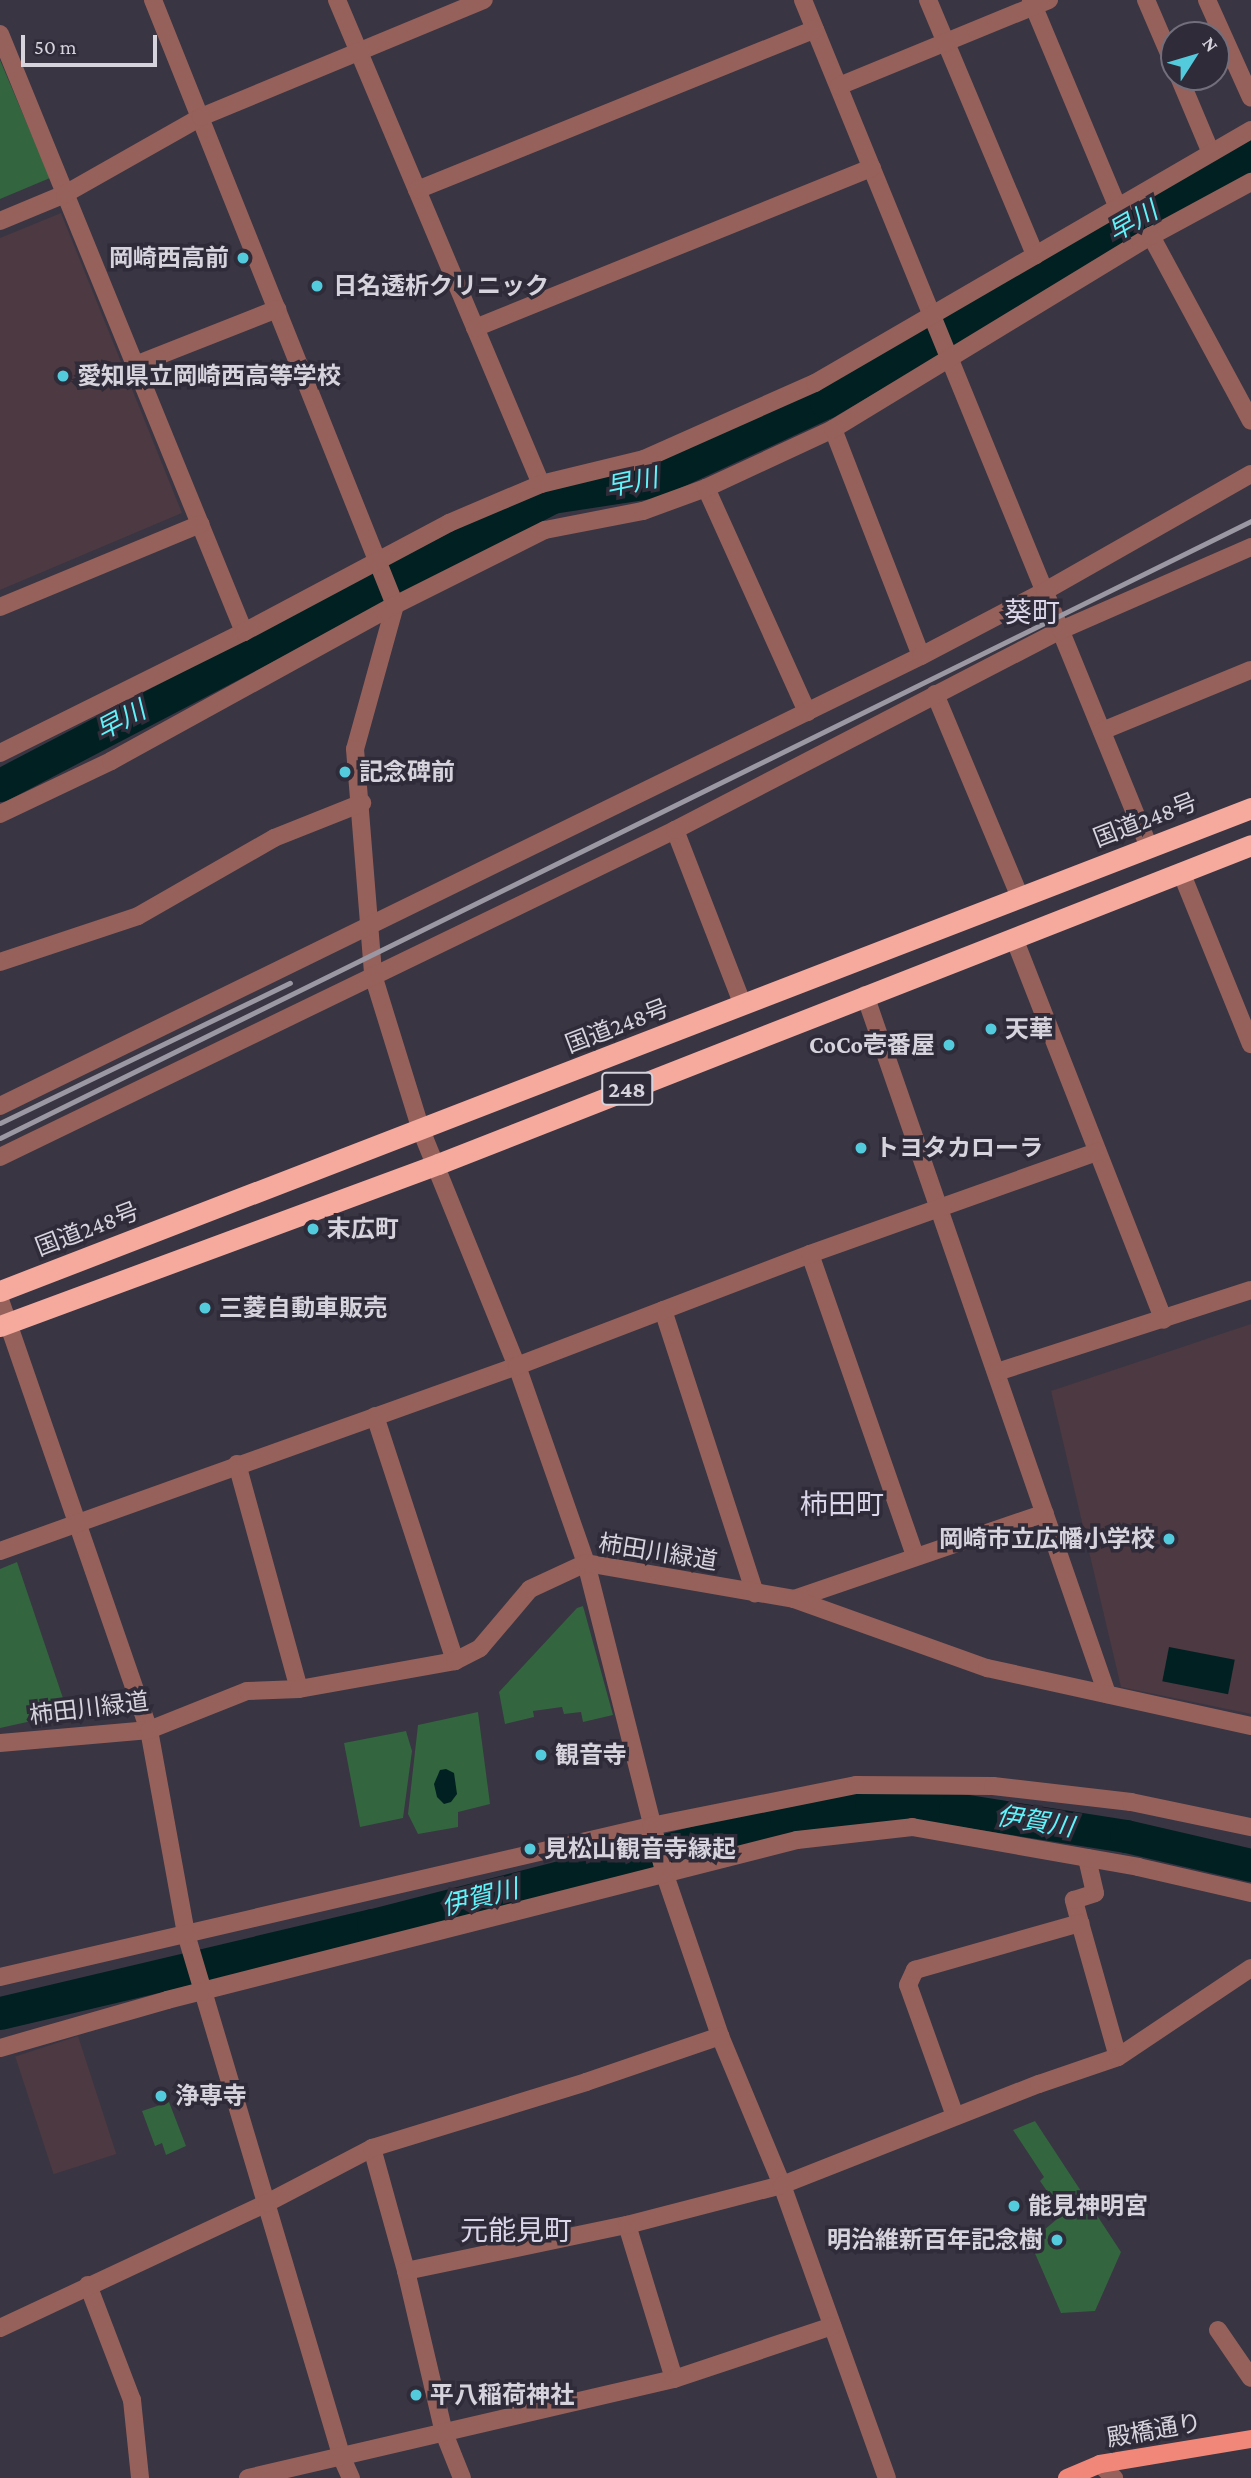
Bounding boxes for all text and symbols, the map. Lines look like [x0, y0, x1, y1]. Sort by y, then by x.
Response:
scale bar [24, 21, 161, 65]
north arrow [1160, 21, 1230, 91]
text: N [1198, 33, 1223, 56]
text: 50 m [34, 35, 77, 59]
water label: 早川 [1103, 195, 1163, 249]
place label: 岡崎西高前 [109, 244, 229, 272]
marker: 岡崎西高前 [235, 250, 251, 266]
place label: 日名透析クリニック [333, 272, 549, 300]
marker: 日名透析クリニック [307, 276, 327, 296]
place label: 愛知県立岡崎西高等学校 [77, 362, 341, 390]
marker: 愛知県立岡崎西高等学校 [55, 368, 71, 384]
water label: 早川 [603, 462, 661, 504]
district label: 葵町 [1004, 596, 1060, 630]
water label: 早川 [91, 695, 151, 747]
place label: 記念碑前 [359, 758, 455, 786]
marker: 記念碑前 [337, 764, 353, 780]
street label: 国道248号 [1089, 787, 1201, 853]
street label: 国道248号 [561, 993, 673, 1059]
place label: 天華 [1005, 1015, 1053, 1043]
marker: 天華 [983, 1021, 999, 1037]
place label: CoCo壱番屋 [809, 1031, 935, 1059]
marker: CoCo壱番屋 [941, 1037, 957, 1053]
road number: 248 [601, 1070, 653, 1108]
place label: トヨタカローラ [875, 1134, 1043, 1162]
marker: トヨタカローラ [853, 1140, 869, 1156]
street label: 国道248号 [31, 1196, 143, 1262]
place label: 末広町 [327, 1215, 399, 1243]
marker: 末広町 [305, 1221, 321, 1237]
place label: 三菱自動車販売 [219, 1294, 387, 1322]
marker: 三菱自動車販売 [197, 1300, 213, 1316]
district label: 柿田町 [800, 1488, 884, 1522]
place label: 岡崎市立広幡小学校 [939, 1525, 1155, 1553]
street label: 柿田川緑道 [596, 1528, 720, 1576]
marker: 岡崎市立広幡小学校 [1161, 1531, 1177, 1547]
street label: 柿田川緑道 [28, 1686, 150, 1730]
place label: 観音寺 [555, 1741, 627, 1769]
marker: 観音寺 [533, 1747, 549, 1763]
water label: 伊賀川 [994, 1800, 1076, 1844]
place label: 見松山観音寺縁起 [544, 1835, 736, 1863]
marker: 見松山観音寺縁起 [522, 1841, 538, 1857]
water label: 伊賀川 [438, 1873, 522, 1923]
place label: 浄専寺 [175, 2082, 247, 2110]
marker: 浄専寺 [153, 2088, 169, 2104]
place label: 能見神明宮 [1028, 2192, 1148, 2220]
marker: 能見神明宮 [1006, 2198, 1022, 2214]
district label: 元能見町 [460, 2214, 572, 2248]
place label: 明治維新百年記念樹 [827, 2226, 1043, 2254]
marker: 明治維新百年記念樹 [1049, 2232, 1065, 2248]
place label: 平八稲荷神社 [430, 2381, 574, 2409]
marker: 平八稲荷神社 [408, 2387, 424, 2403]
street label: 殿橋通り [1104, 2407, 1204, 2453]

